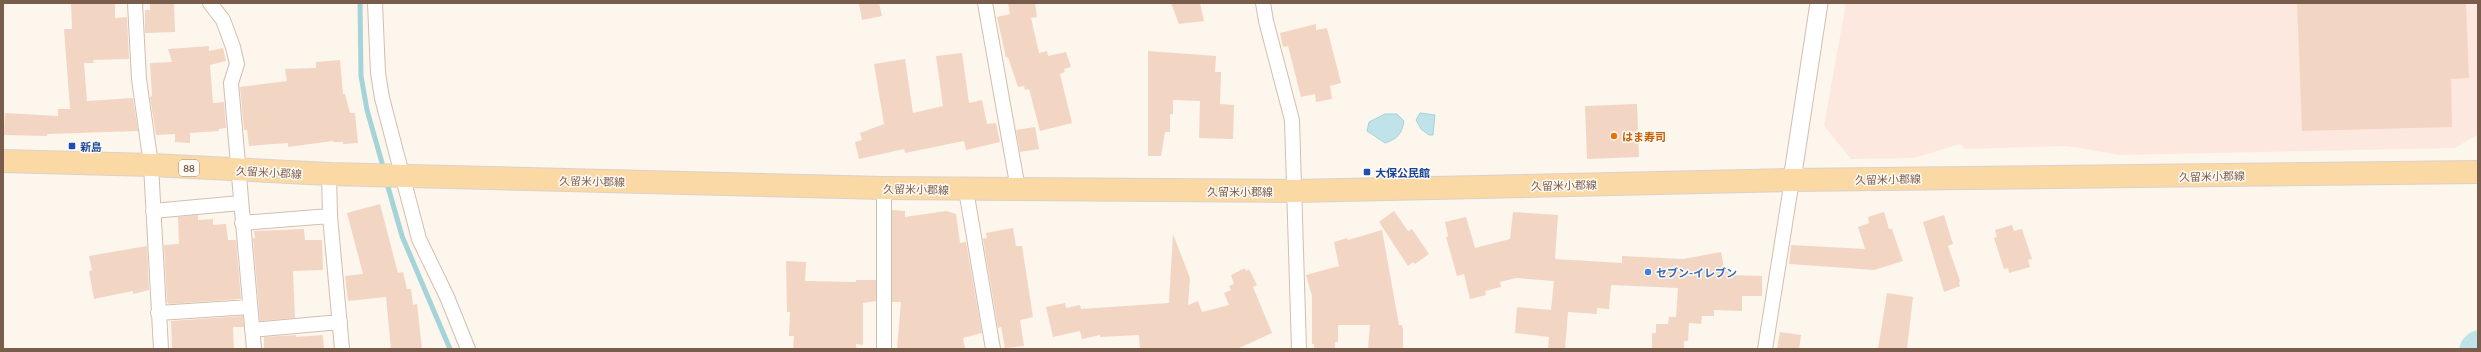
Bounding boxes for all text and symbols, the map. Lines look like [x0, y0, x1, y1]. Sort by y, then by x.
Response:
place label: はま寿司 [1622, 130, 1666, 143]
marker: はま寿司 [1609, 131, 1619, 141]
place label: 新島 [80, 140, 102, 153]
marker: 新島 [67, 141, 77, 151]
road number: 88 [179, 160, 199, 176]
street label: 久留米小郡線 [236, 164, 302, 180]
place label: 大保公民館 [1375, 166, 1430, 179]
marker: 大保公民館 [1362, 167, 1372, 177]
street label: 久留米小郡線 [2179, 169, 2245, 183]
street label: 久留米小郡線 [1855, 172, 1921, 186]
street label: 久留米小郡線 [559, 174, 625, 188]
street label: 久留米小郡線 [1531, 178, 1597, 192]
street label: 久留米小郡線 [883, 182, 949, 196]
street label: 久留米小郡線 [1207, 185, 1273, 198]
place label: セブン-イレブン [1656, 266, 1737, 279]
marker: セブン-イレブン [1643, 267, 1653, 277]

